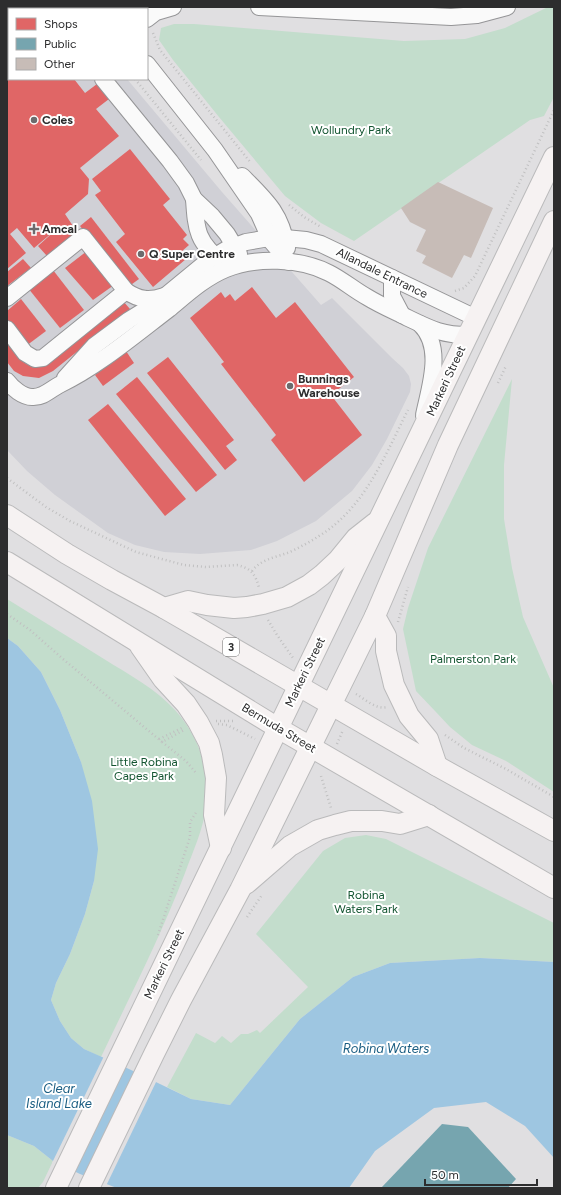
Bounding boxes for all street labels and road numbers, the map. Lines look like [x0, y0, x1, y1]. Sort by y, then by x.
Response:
street label: Allandale Entrance [334, 245, 430, 301]
street label: Markeri Street [424, 343, 469, 418]
street label: Markeri Street [282, 634, 328, 709]
road number: 3 [223, 638, 239, 656]
street label: Bermuda Street [239, 700, 319, 756]
street label: Markeri Street [141, 926, 187, 1001]

